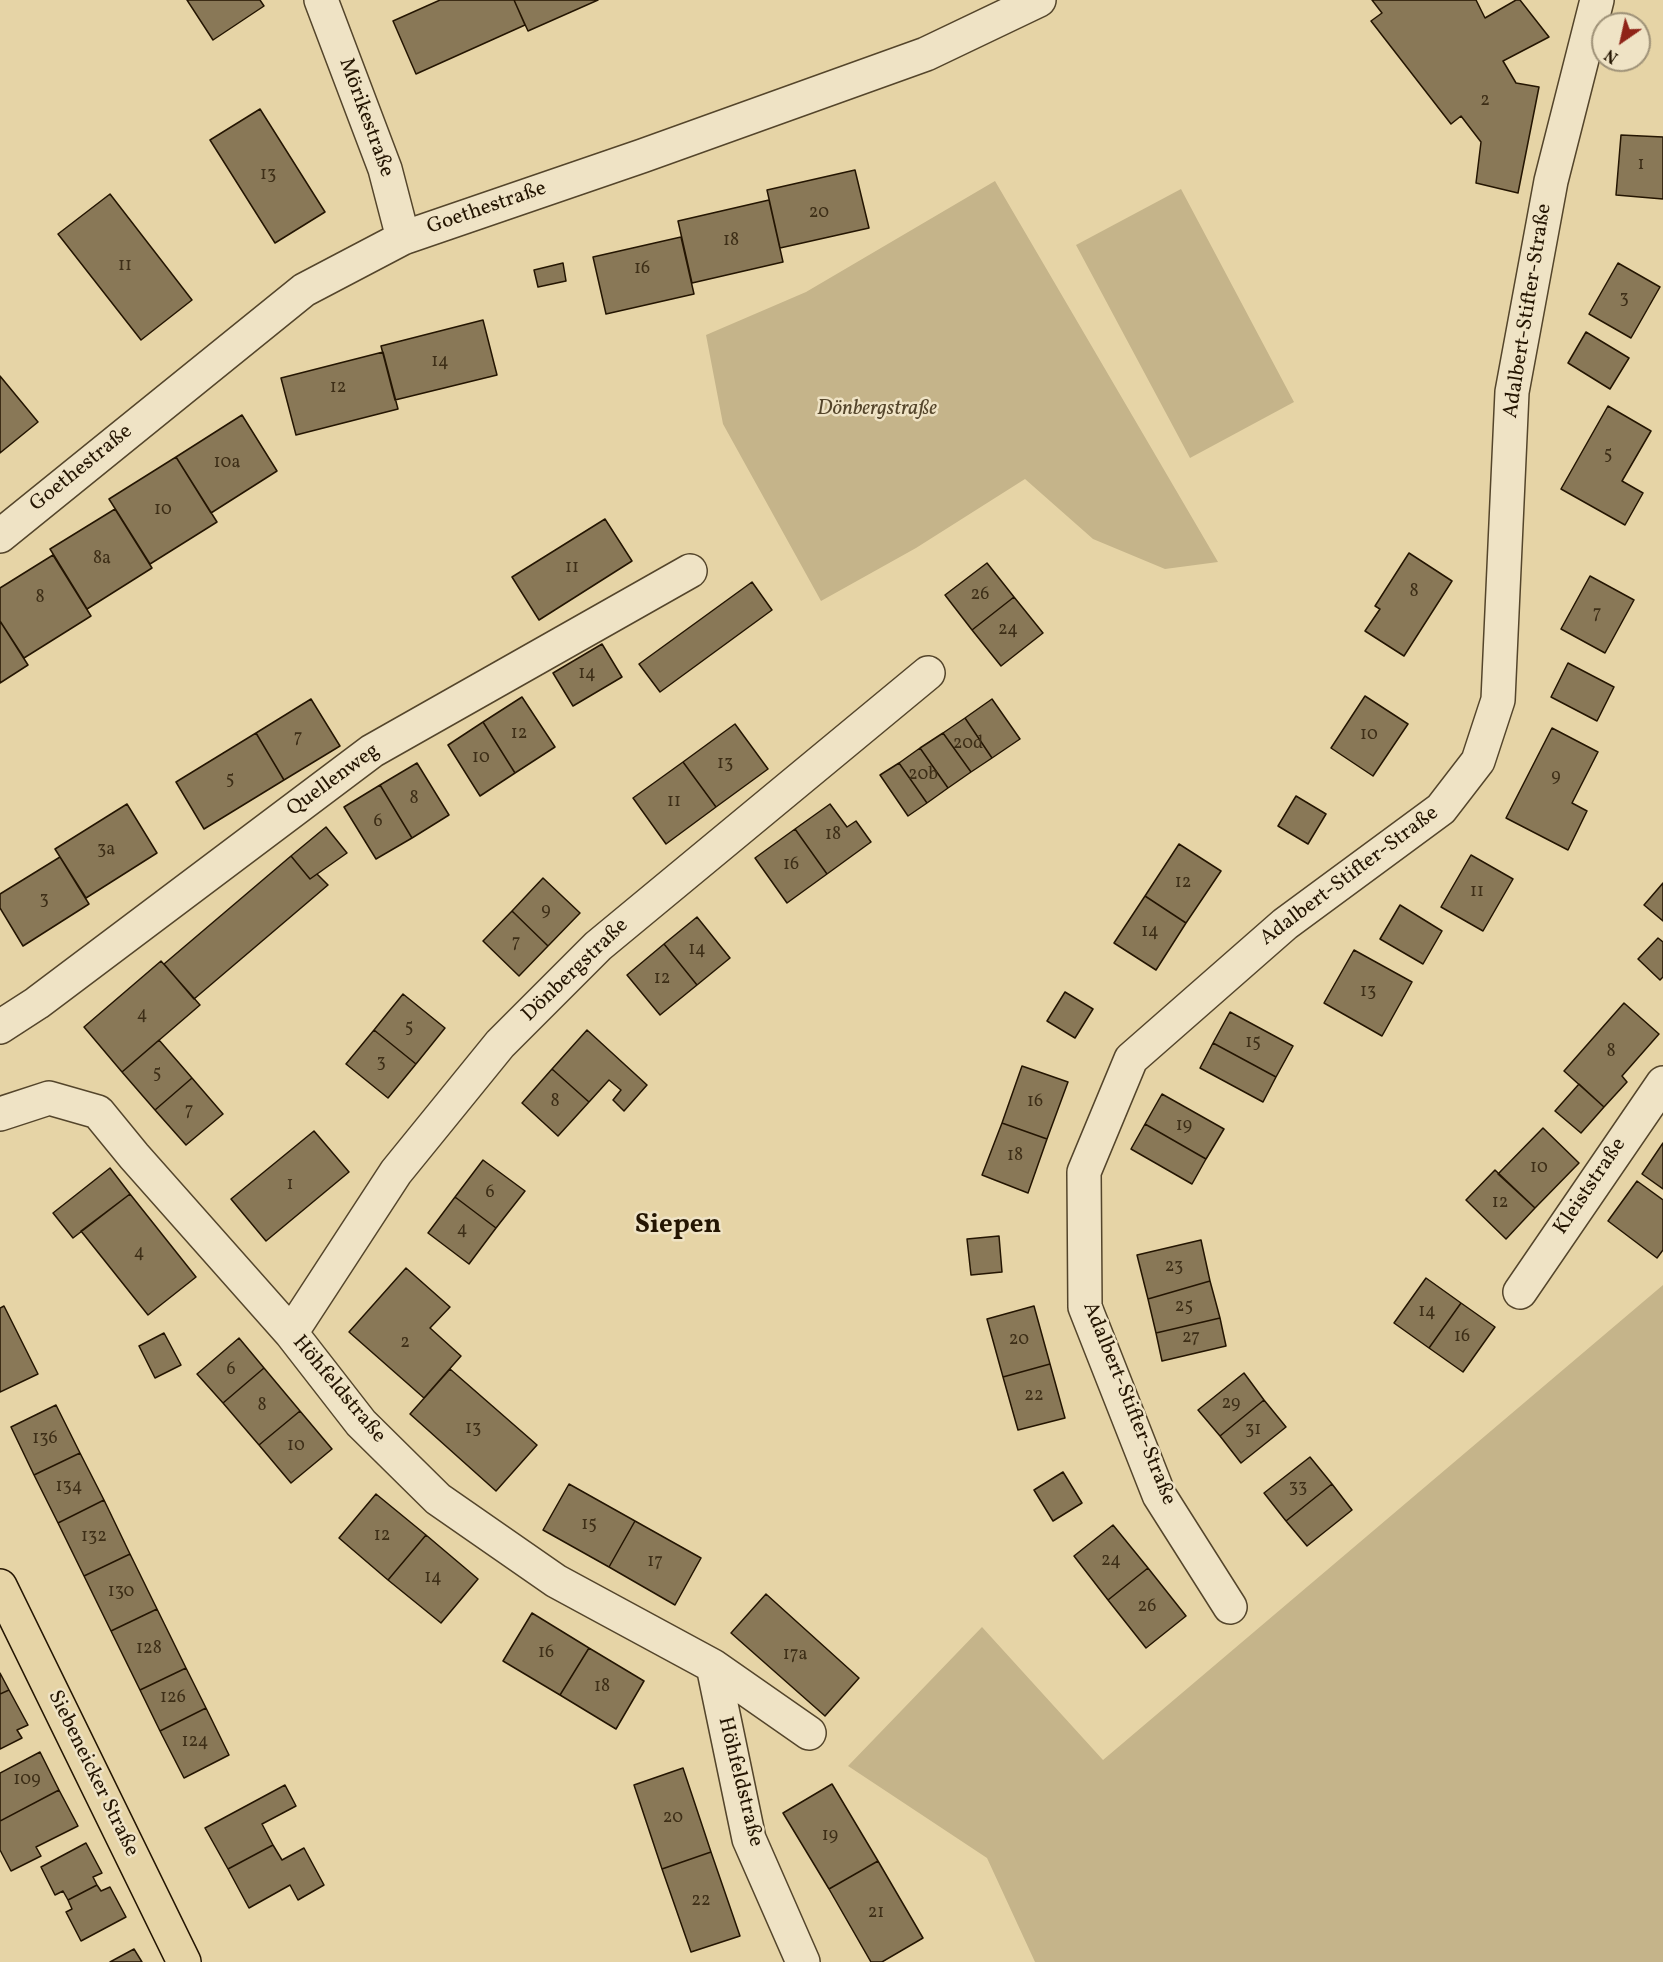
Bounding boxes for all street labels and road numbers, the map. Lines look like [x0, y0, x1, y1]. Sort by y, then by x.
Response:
street label: Mörikestraße [332, 55, 398, 181]
street label: Goethestraße [424, 177, 550, 241]
street label: Adalbert-Stifter-Straße [1500, 202, 1558, 420]
street label: Goethestraße [26, 420, 138, 518]
street label: Quellenweg [283, 739, 385, 823]
street label: Adalbert-Stifter-Straße [1256, 802, 1444, 952]
street label: Dönbergstraße [518, 914, 634, 1028]
street label: Kleiststraße [1549, 1134, 1633, 1240]
street label: Adalbert-Stifter-Straße [1076, 1299, 1180, 1509]
street label: Höhfeldstraße [286, 1331, 390, 1449]
street label: Siebeneicker Straße [41, 1687, 143, 1861]
street label: Höhfeldstraße [711, 1715, 767, 1849]

